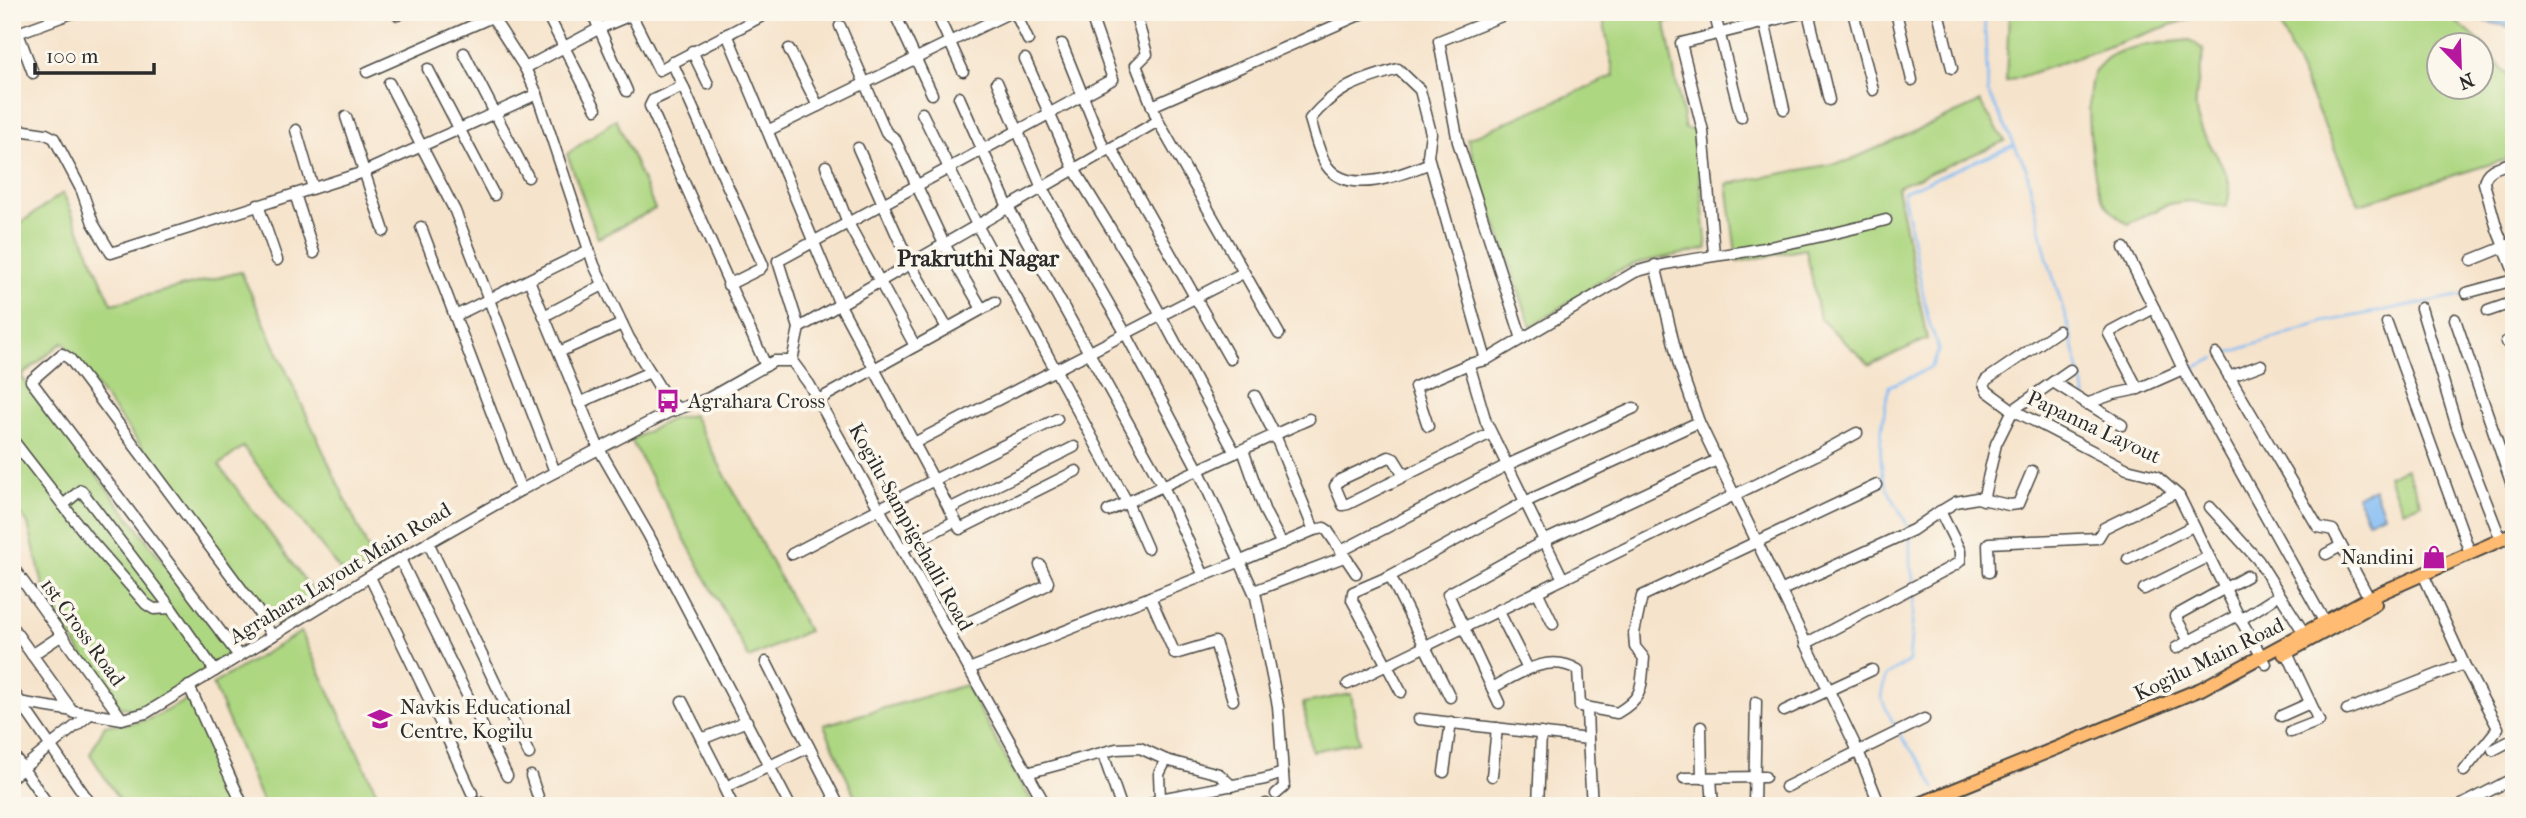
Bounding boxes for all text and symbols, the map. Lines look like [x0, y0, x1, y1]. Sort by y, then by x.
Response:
scale bar [35, 32, 154, 76]
north arrow [2424, 32, 2494, 102]
text: 100 m [46, 44, 99, 68]
text: N [2455, 68, 2477, 94]
district label: Prakruthi Nagar [897, 245, 1060, 272]
street label: Papanna Layout [2023, 386, 2165, 469]
bus stop icon: Agrahara Cross [654, 387, 682, 415]
place label: Agrahara Cross [687, 389, 826, 413]
street label: Kogilu-Sampigehalli Road [844, 419, 978, 635]
street label: Agrahara Layout Main Road [224, 497, 456, 649]
shop icon: Nandini [2420, 543, 2448, 571]
place label: Nandini [2341, 545, 2414, 569]
street label: 1st Cross Road [36, 573, 131, 691]
street label: Kogilu Main Road [2130, 612, 2288, 706]
place label: Navkis Educational Centre, Kogilu [400, 695, 571, 743]
school or university icon: Navkis Educational Centre, Kogilu [366, 705, 394, 733]

